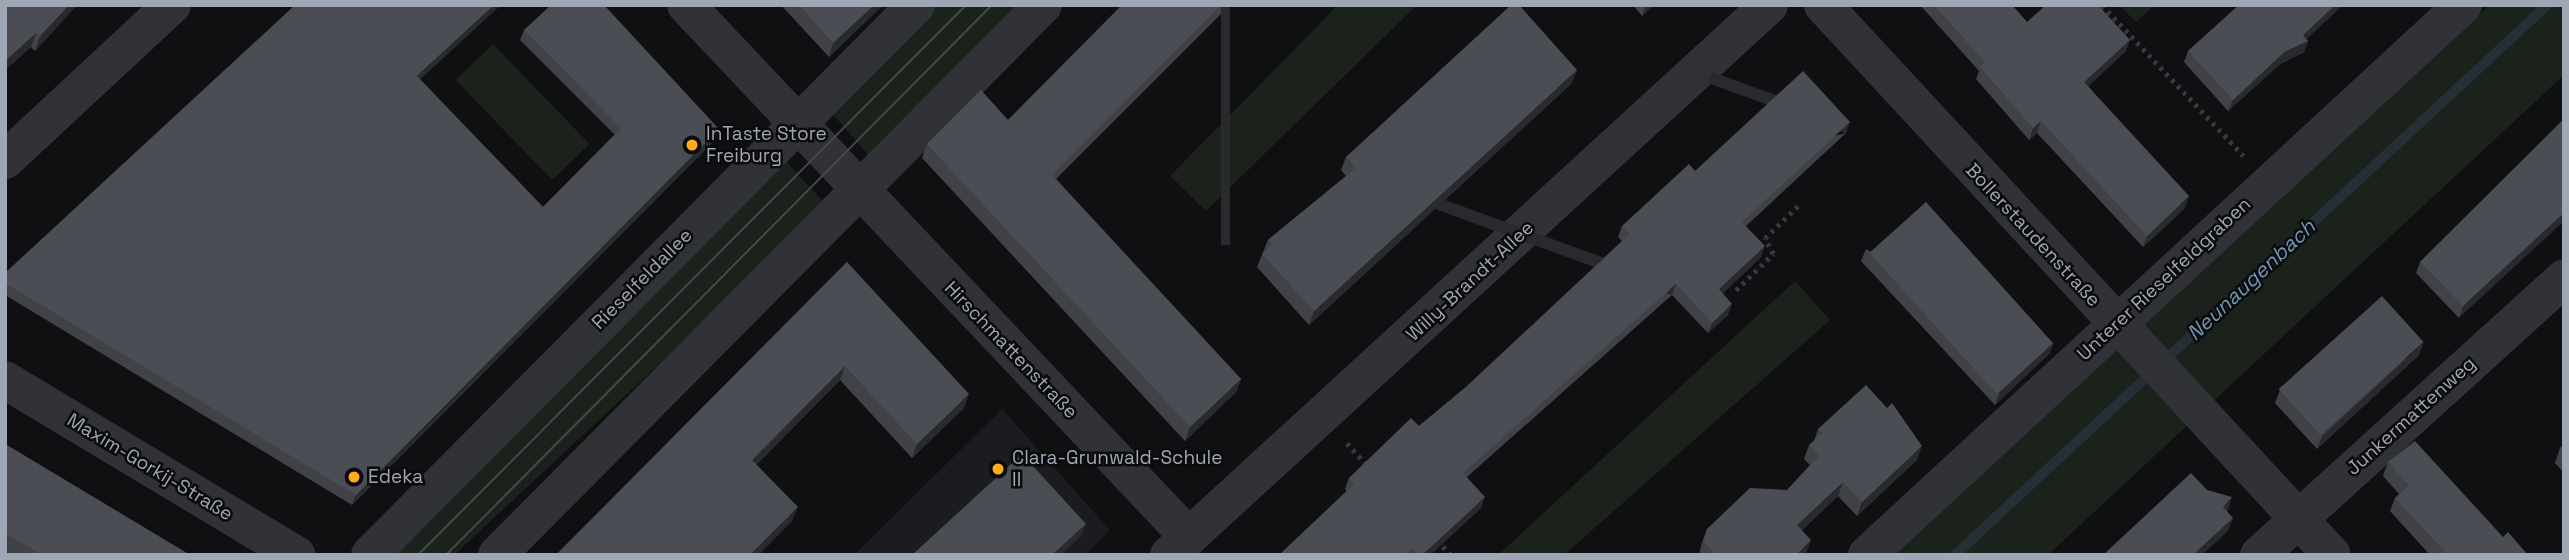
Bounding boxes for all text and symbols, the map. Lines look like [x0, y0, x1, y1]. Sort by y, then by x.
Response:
place label: InTaste Store Freiburg [706, 123, 827, 167]
marker: InTaste Store Freiburg [684, 137, 700, 153]
street label: Bollerstaudenstraße [1961, 159, 2105, 311]
street label: Unterer Rieselfeldgraben [2073, 193, 2255, 365]
water label: Neunaugenbach [2182, 214, 2320, 346]
street label: Willy-Brandt-Allee [1402, 216, 1538, 346]
street label: Rieselfeldallee [587, 224, 697, 334]
street label: Hirschmattenstraße [940, 277, 1082, 423]
street label: Junkermattenweg [2342, 352, 2480, 480]
street label: Maxim-Gorkij-Straße [63, 408, 237, 526]
place label: Clara-Grunwald-Schule II [1012, 447, 1222, 491]
marker: Clara-Grunwald-Schule II [990, 461, 1006, 477]
place label: Edeka [368, 466, 423, 488]
marker: Edeka [346, 469, 362, 485]

